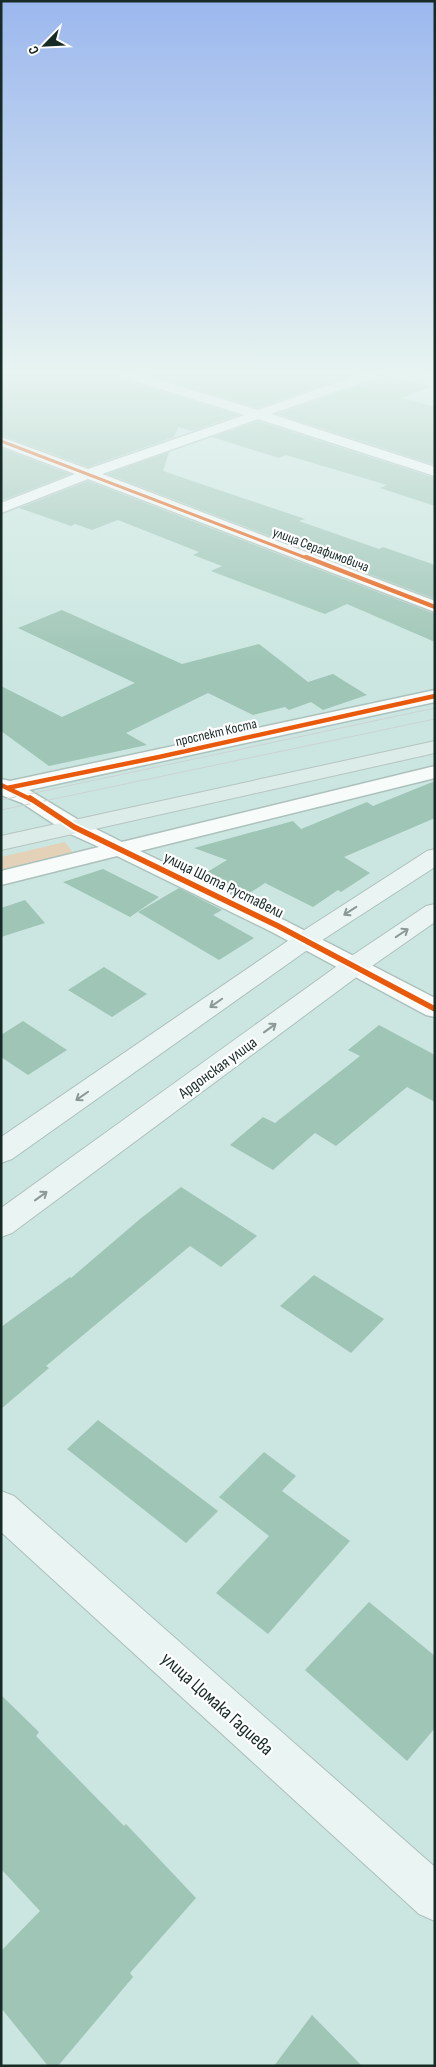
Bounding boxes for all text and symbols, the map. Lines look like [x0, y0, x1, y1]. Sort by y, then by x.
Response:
north arrow [20, 20, 70, 70]
text: С [24, 43, 43, 57]
street label: улица Серафимовича [270, 523, 371, 576]
street label: проспект Коста [174, 715, 259, 750]
street label: улица Шота Руставели [160, 848, 286, 923]
one-way arrow [343, 906, 357, 916]
one-way arrow [395, 928, 409, 938]
one-way arrow [209, 998, 223, 1008]
one-way arrow [263, 1022, 276, 1033]
street label: Ардонская улица [174, 1033, 261, 1104]
one-way arrow [76, 1091, 90, 1101]
one-way arrow [33, 1191, 47, 1202]
street label: улица Цомака Гадиева [156, 1648, 278, 1761]

